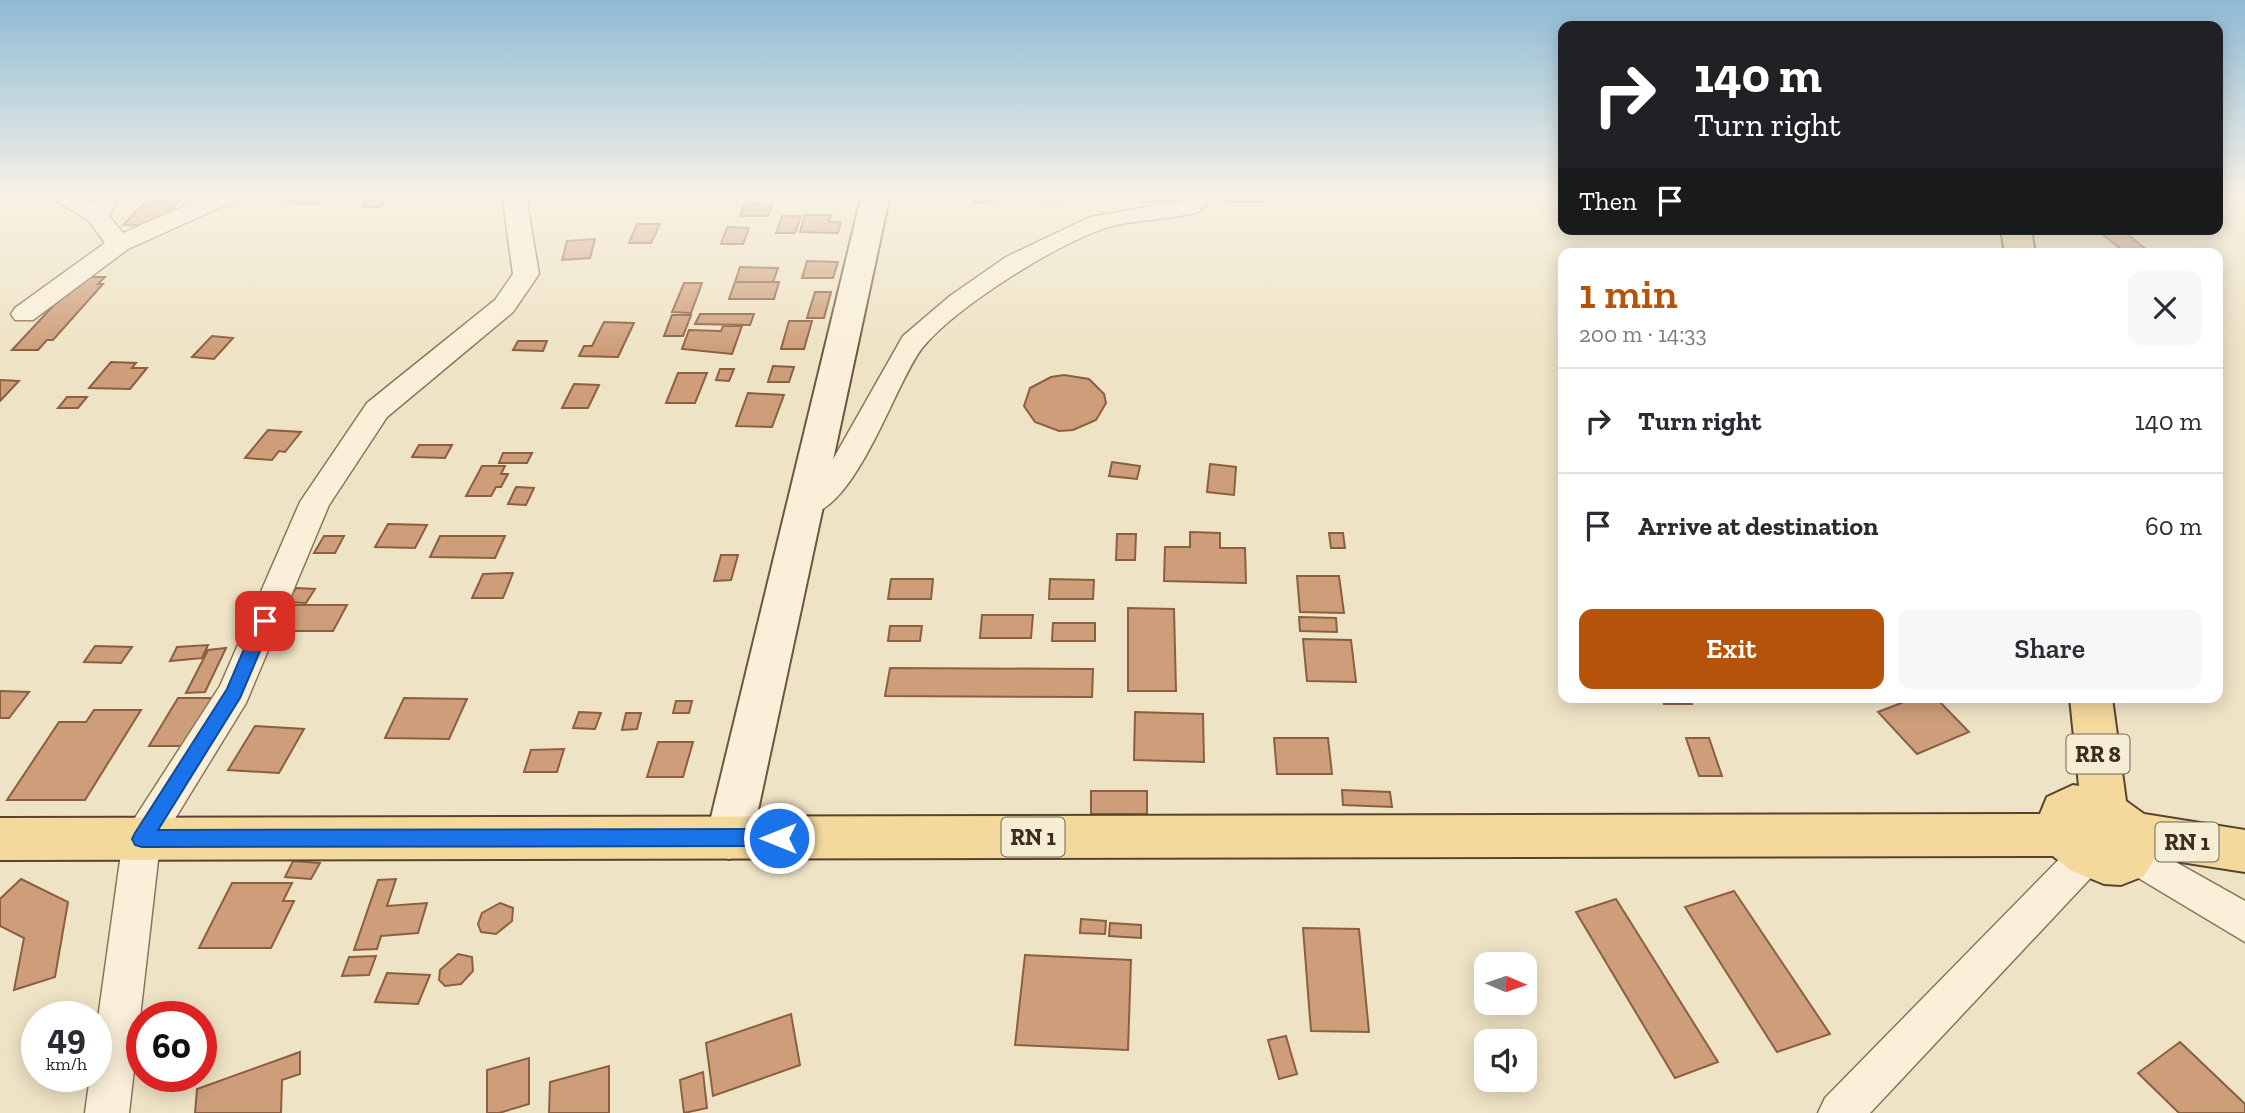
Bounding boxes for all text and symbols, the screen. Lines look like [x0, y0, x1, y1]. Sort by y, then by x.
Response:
text: 140 m [1694, 46, 1822, 105]
icon: right [1579, 49, 1670, 140]
text: Turn right [1694, 106, 1841, 144]
icon: arrive [1651, 182, 1689, 220]
text: Then [1579, 185, 1637, 217]
text: 1 min [1579, 268, 1678, 319]
button: close [2128, 271, 2202, 345]
text: 200 m · 14:33 [1579, 320, 1707, 348]
icon: right [1579, 402, 1617, 440]
text: Turn right [1638, 405, 1761, 437]
text: 140 m [2135, 405, 2202, 437]
icon: arrive [1579, 507, 1617, 545]
text: Arrive at destination [1638, 510, 1878, 542]
text: 60 m [2145, 510, 2202, 542]
pin [235, 591, 295, 651]
icon: arrive [246, 602, 284, 640]
button: Exit [1579, 609, 1884, 689]
button: Share [1898, 609, 2202, 689]
road number: RR 8 [2066, 734, 2130, 774]
position arrow [742, 801, 816, 875]
road number: RN 1 [1002, 818, 1064, 856]
road number: RN 1 [2156, 822, 2218, 862]
north arrow [1474, 952, 1536, 1015]
map controls [1474, 952, 1537, 1092]
speed limit sign: 60 [126, 1001, 217, 1092]
text: 49 [47, 1016, 86, 1058]
button: sound [1474, 1029, 1537, 1092]
text: km/h [46, 1053, 87, 1075]

